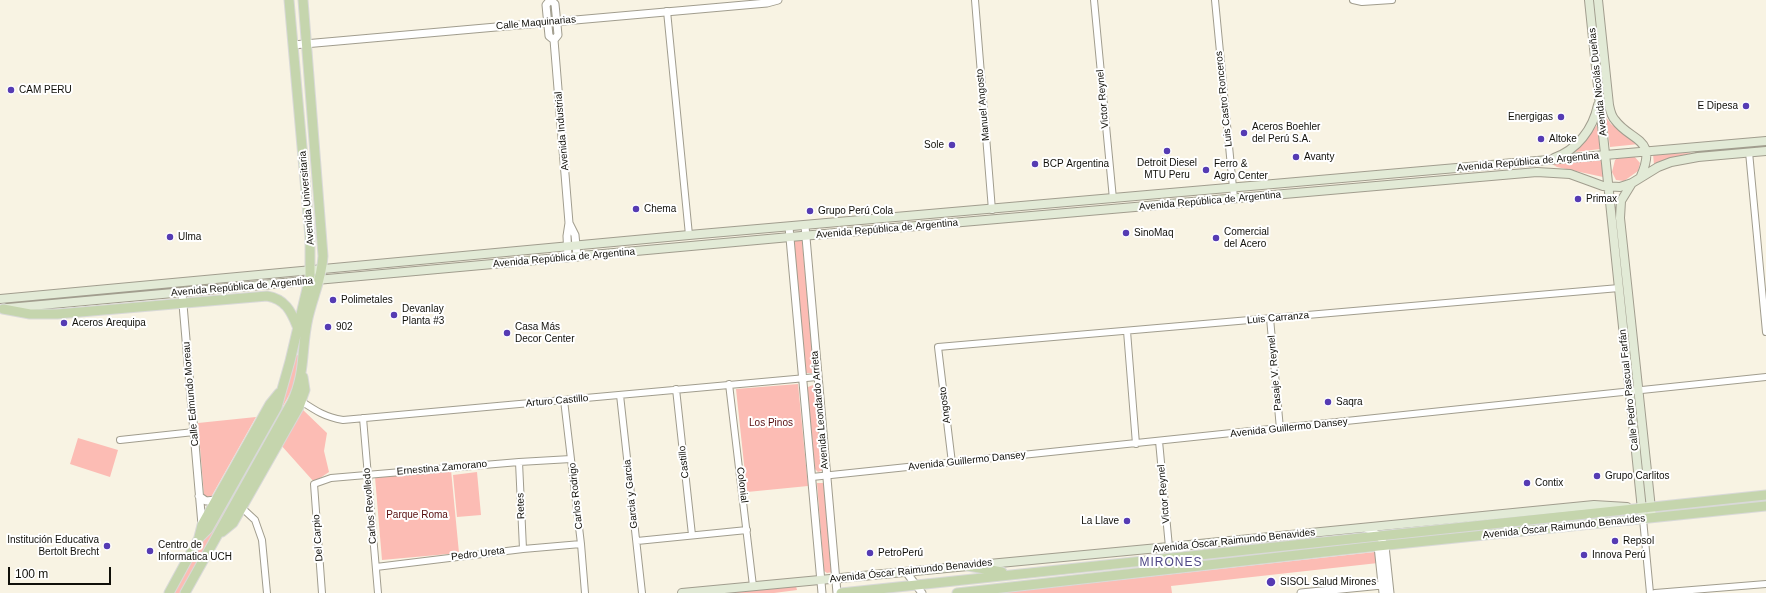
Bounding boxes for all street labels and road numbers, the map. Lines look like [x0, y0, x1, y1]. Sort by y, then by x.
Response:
street label: Calle Maquinarias [496, 14, 576, 32]
street label: Avenida Nicolás Dueñas [1586, 27, 1610, 137]
street label: Luis Castro Ronceros [1213, 51, 1235, 147]
street label: Manuel Angosto [974, 68, 992, 142]
street label: Victor Reynel [1094, 69, 1112, 129]
street label: Avenida Industrial [553, 91, 571, 171]
street label: Avenida República de Argentina [1456, 150, 1600, 174]
street label: Avenida Universitaria [297, 151, 317, 245]
street label: Avenida República de Argentina [1138, 189, 1282, 213]
street label: Avenida República de Argentina [815, 217, 959, 241]
street label: Avenida República de Argentina [492, 246, 636, 270]
street label: Avenida República de Argentina [170, 275, 314, 299]
street label: Luis Carranza [1246, 309, 1310, 327]
street label: Calle Pedro Pascual Farfán [1617, 329, 1641, 451]
street label: Pasaje V. Reynel [1266, 335, 1284, 411]
street label: Calle Edmundo Moreau [180, 341, 202, 447]
street label: Avenida Leondardo Arrieta [809, 350, 831, 470]
street label: Angosto [937, 386, 953, 424]
street label: Arturo Castillo [525, 392, 589, 410]
street label: Avenida Guillermo Dansey [1230, 416, 1348, 440]
street label: Castillo [676, 445, 692, 479]
street label: Avenida Guillermo Dansey [908, 449, 1026, 473]
street label: Ernestina Zamorano [396, 458, 488, 478]
street label: Garcia y Garcia [621, 459, 641, 529]
street label: Carlos Rodrigo [567, 462, 585, 530]
street label: Victor Reynel [1155, 464, 1173, 524]
street label: Colonial [734, 466, 750, 504]
street label: Carlos Revolledo [361, 468, 379, 544]
street label: Retes [515, 493, 527, 519]
street label: Avenida Óscar Raimundo Benavides [1482, 513, 1646, 541]
street label: Del Carpio [310, 514, 326, 562]
street label: Avenida Óscar Raimundo Benavides [1152, 527, 1316, 555]
street label: Pedro Ureta [451, 545, 505, 563]
street label: Avenida Óscar Raimundo Benavides [829, 557, 993, 585]

